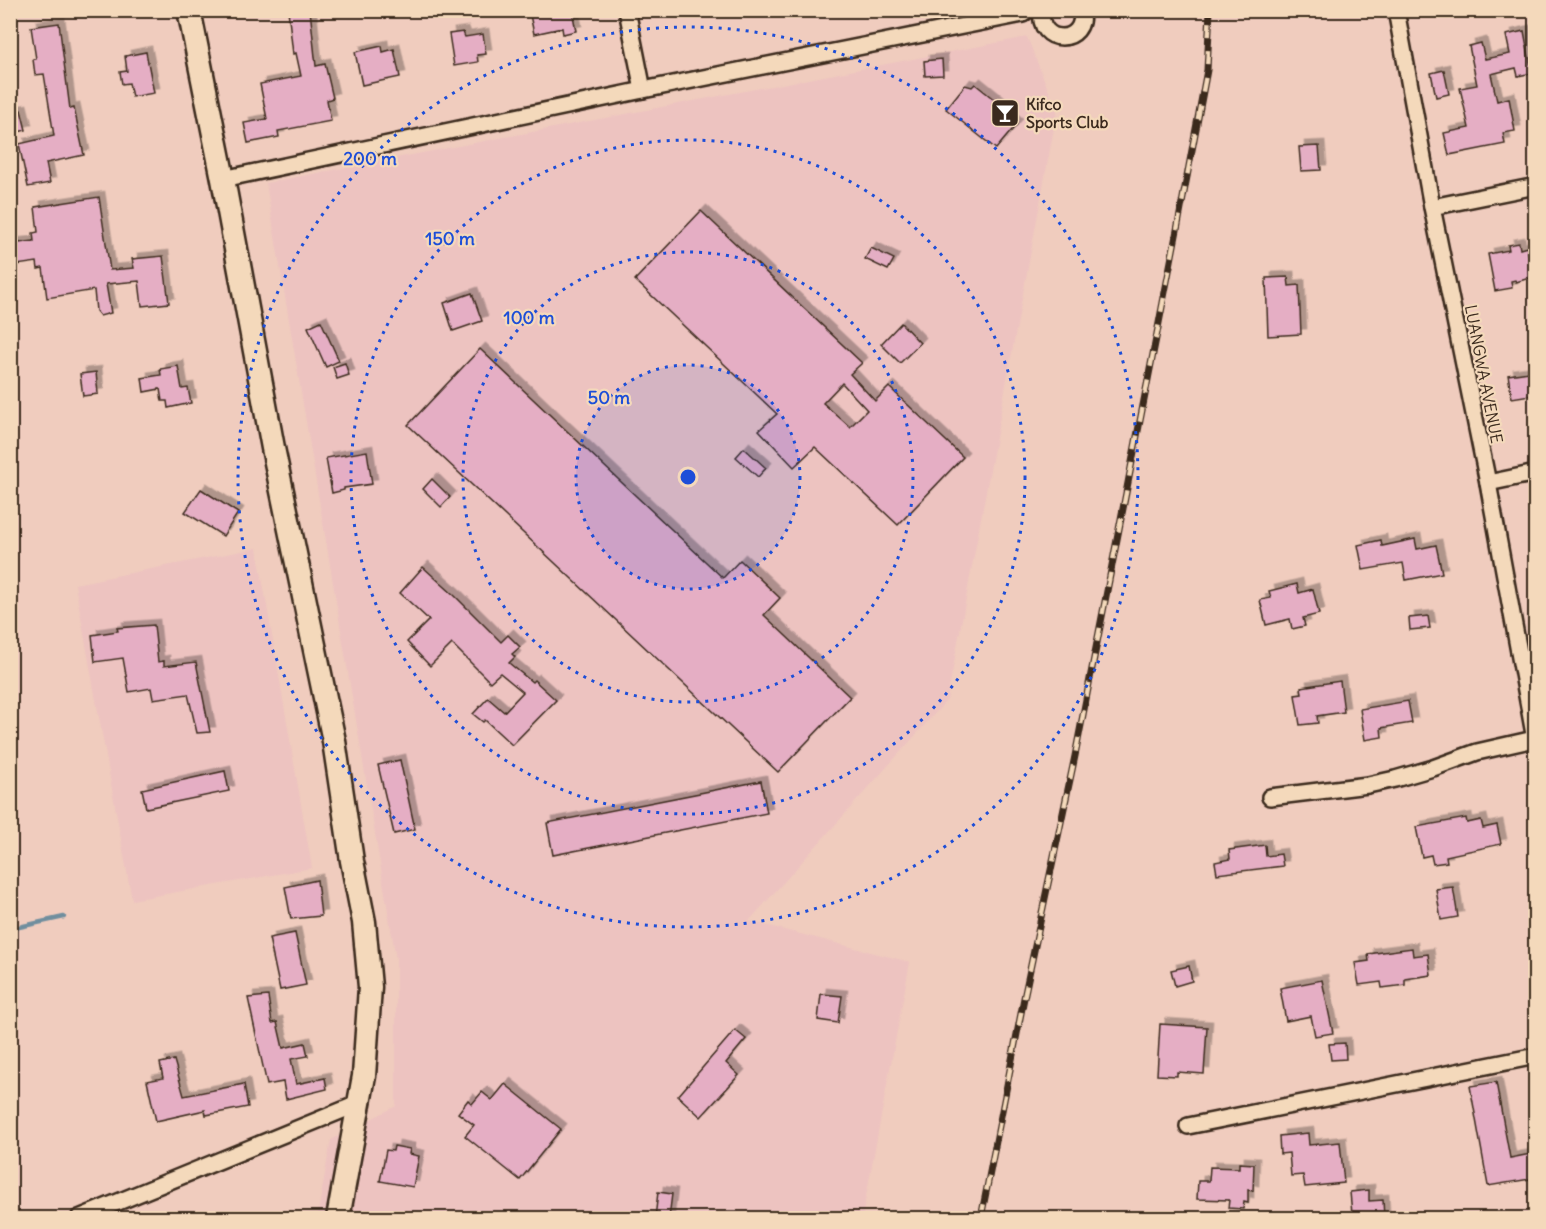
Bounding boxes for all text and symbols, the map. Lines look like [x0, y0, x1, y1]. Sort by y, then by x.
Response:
place label: Kifco Sports Club [1026, 94, 1108, 133]
bar icon: Kifco Sports Club [989, 97, 1021, 129]
text: 200 m [343, 147, 397, 170]
text: 150 m [425, 227, 475, 250]
street label: LUANGWA AVENUE [1461, 303, 1507, 445]
text: 100 m [504, 306, 555, 329]
text: 50 m [588, 386, 630, 409]
centre of rings [678, 467, 698, 487]

